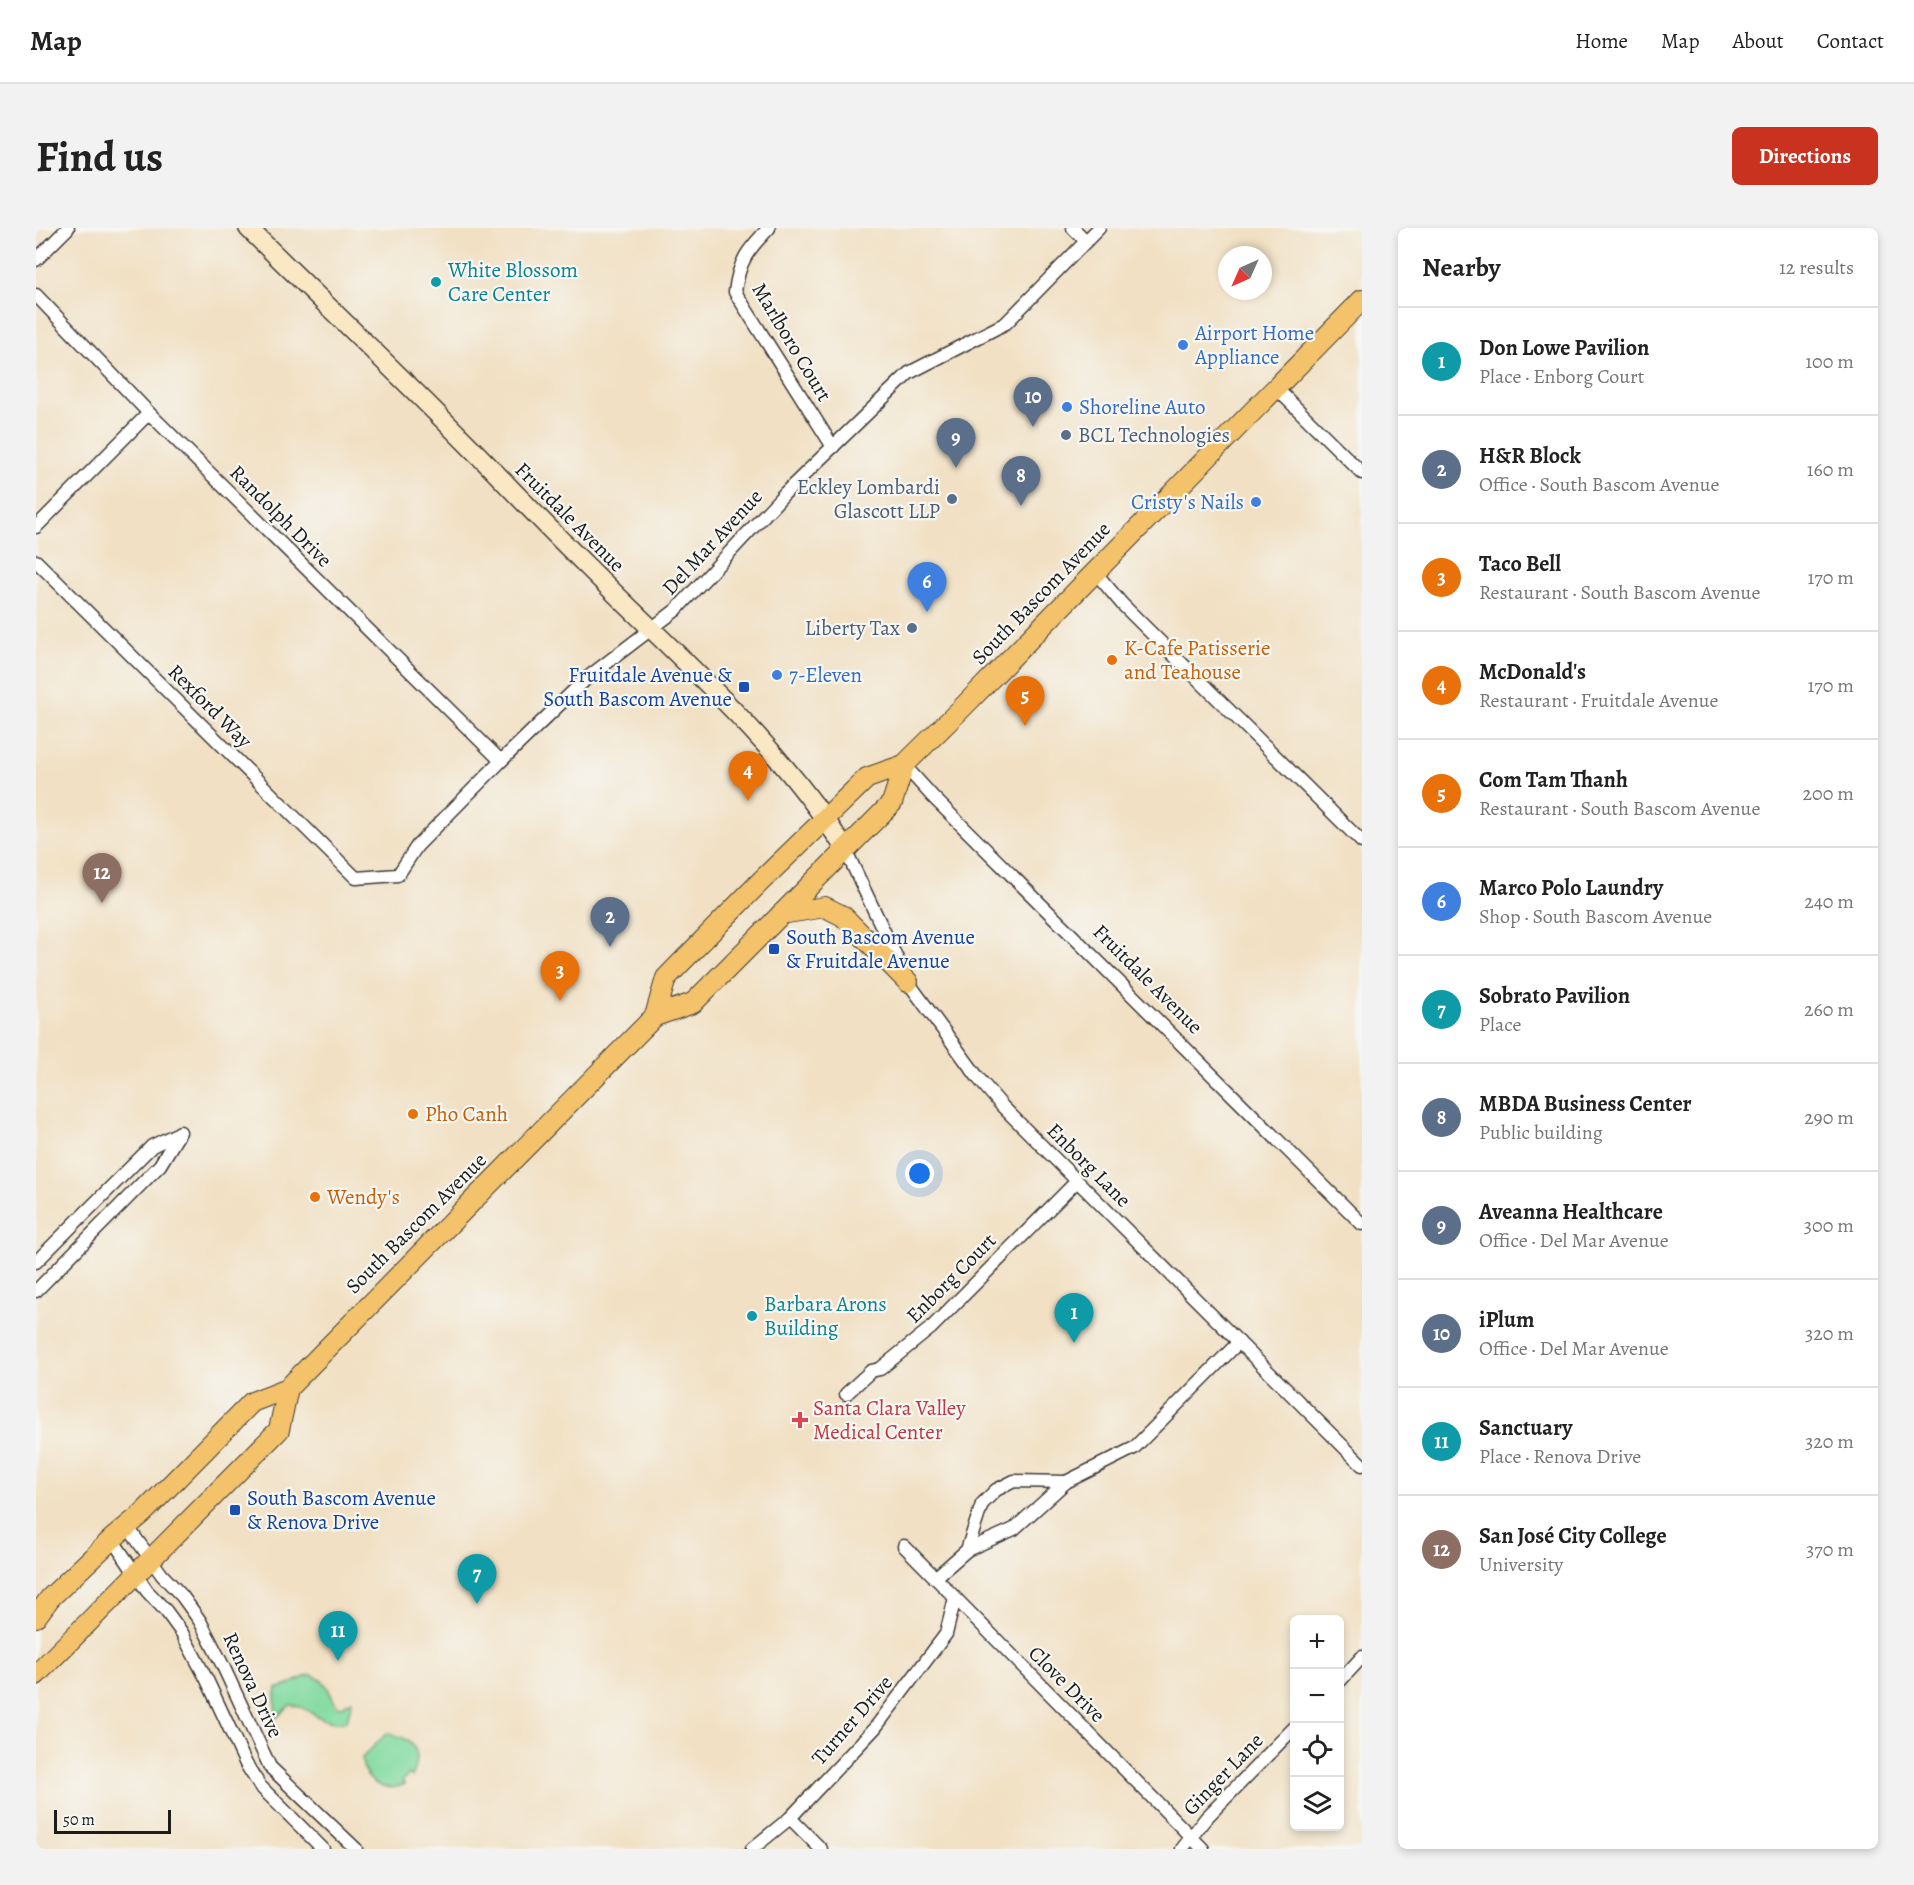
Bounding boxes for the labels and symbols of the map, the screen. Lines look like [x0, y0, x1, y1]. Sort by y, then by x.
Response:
north arrow [1218, 246, 1272, 300]
place label: White Blossom Care Center [447, 256, 578, 308]
marker: White Blossom Care Center [429, 275, 443, 289]
street label: Marlboro Court [746, 278, 838, 407]
place label: Airport Home Appliance [1194, 319, 1314, 371]
marker: Airport Home Appliance [1176, 338, 1190, 352]
pin: 10 [1014, 378, 1052, 427]
place label: Shoreline Auto [1079, 393, 1206, 421]
marker: Shoreline Auto [1060, 400, 1074, 414]
pin: 9 [936, 418, 976, 468]
place label: BCL Technologies [1078, 421, 1230, 449]
marker: BCL Technologies [1059, 428, 1073, 442]
street label: Fruitdale Avenue [509, 456, 631, 578]
pin: 8 [1002, 456, 1040, 506]
street label: Randolph Drive [224, 459, 338, 573]
place label: Eckley Lombardi Glascott LLP [797, 473, 940, 525]
street label: Del Mar Avenue [656, 483, 768, 601]
place label: Cristy's Nails [1131, 488, 1244, 516]
marker: Eckley Lombardi Glascott LLP [945, 492, 959, 506]
marker: Cristy's Nails [1249, 495, 1263, 509]
street label: South Bascom Avenue [965, 515, 1117, 671]
pin: 6 [908, 562, 946, 612]
place label: Liberty Tax [805, 614, 900, 642]
marker: Liberty Tax [905, 621, 919, 635]
place label: K-Cafe Patisserie and Teahouse [1124, 634, 1270, 686]
marker: K-Cafe Patisserie and Teahouse [1105, 653, 1119, 667]
street label: Rexford Way [162, 658, 259, 755]
place label: Fruitdale Avenue & South Bascom Avenue [543, 661, 732, 713]
place label: 7-Eleven [789, 661, 862, 689]
marker: 7-Eleven [770, 668, 784, 682]
pin: 5 [1006, 676, 1044, 726]
marker: Fruitdale Avenue & South Bascom Avenue [737, 680, 751, 694]
pin: 4 [728, 752, 768, 801]
pin: 12 [82, 854, 122, 903]
pin: 2 [590, 898, 630, 947]
street label: Fruitdale Avenue [1087, 918, 1209, 1040]
place label: South Bascom Avenue & Fruitdale Avenue [786, 923, 975, 975]
marker: South Bascom Avenue & Fruitdale Avenue [767, 942, 781, 956]
pin: 3 [540, 952, 580, 1001]
place label: Pho Canh [425, 1100, 508, 1128]
marker: Pho Canh [406, 1107, 420, 1121]
street label: Enborg Lane [1041, 1117, 1137, 1213]
street label: South Bascom Avenue [339, 1146, 493, 1300]
your location [905, 1159, 934, 1188]
place label: Wendy's [326, 1183, 400, 1211]
marker: Wendy's [308, 1190, 322, 1204]
street label: Enborg Court [900, 1227, 1002, 1329]
place label: Barbara Arons Building [764, 1290, 887, 1342]
pin: 1 [1054, 1294, 1094, 1343]
marker: Barbara Arons Building [745, 1309, 759, 1323]
place label: Santa Clara Valley Medical Center [813, 1394, 966, 1446]
marker: Santa Clara Valley Medical Center [791, 1411, 809, 1429]
place label: South Bascom Avenue & Renova Drive [247, 1484, 436, 1536]
marker: South Bascom Avenue & Renova Drive [228, 1503, 242, 1517]
pin: 7 [458, 1554, 496, 1604]
pin: 11 [318, 1612, 358, 1661]
street label: Renova Drive [216, 1628, 290, 1742]
street label: Clove Drive [1022, 1639, 1112, 1729]
street label: Turner Drive [805, 1669, 899, 1771]
street label: Ginger Lane [1177, 1727, 1269, 1821]
scale bar [54, 1807, 171, 1834]

